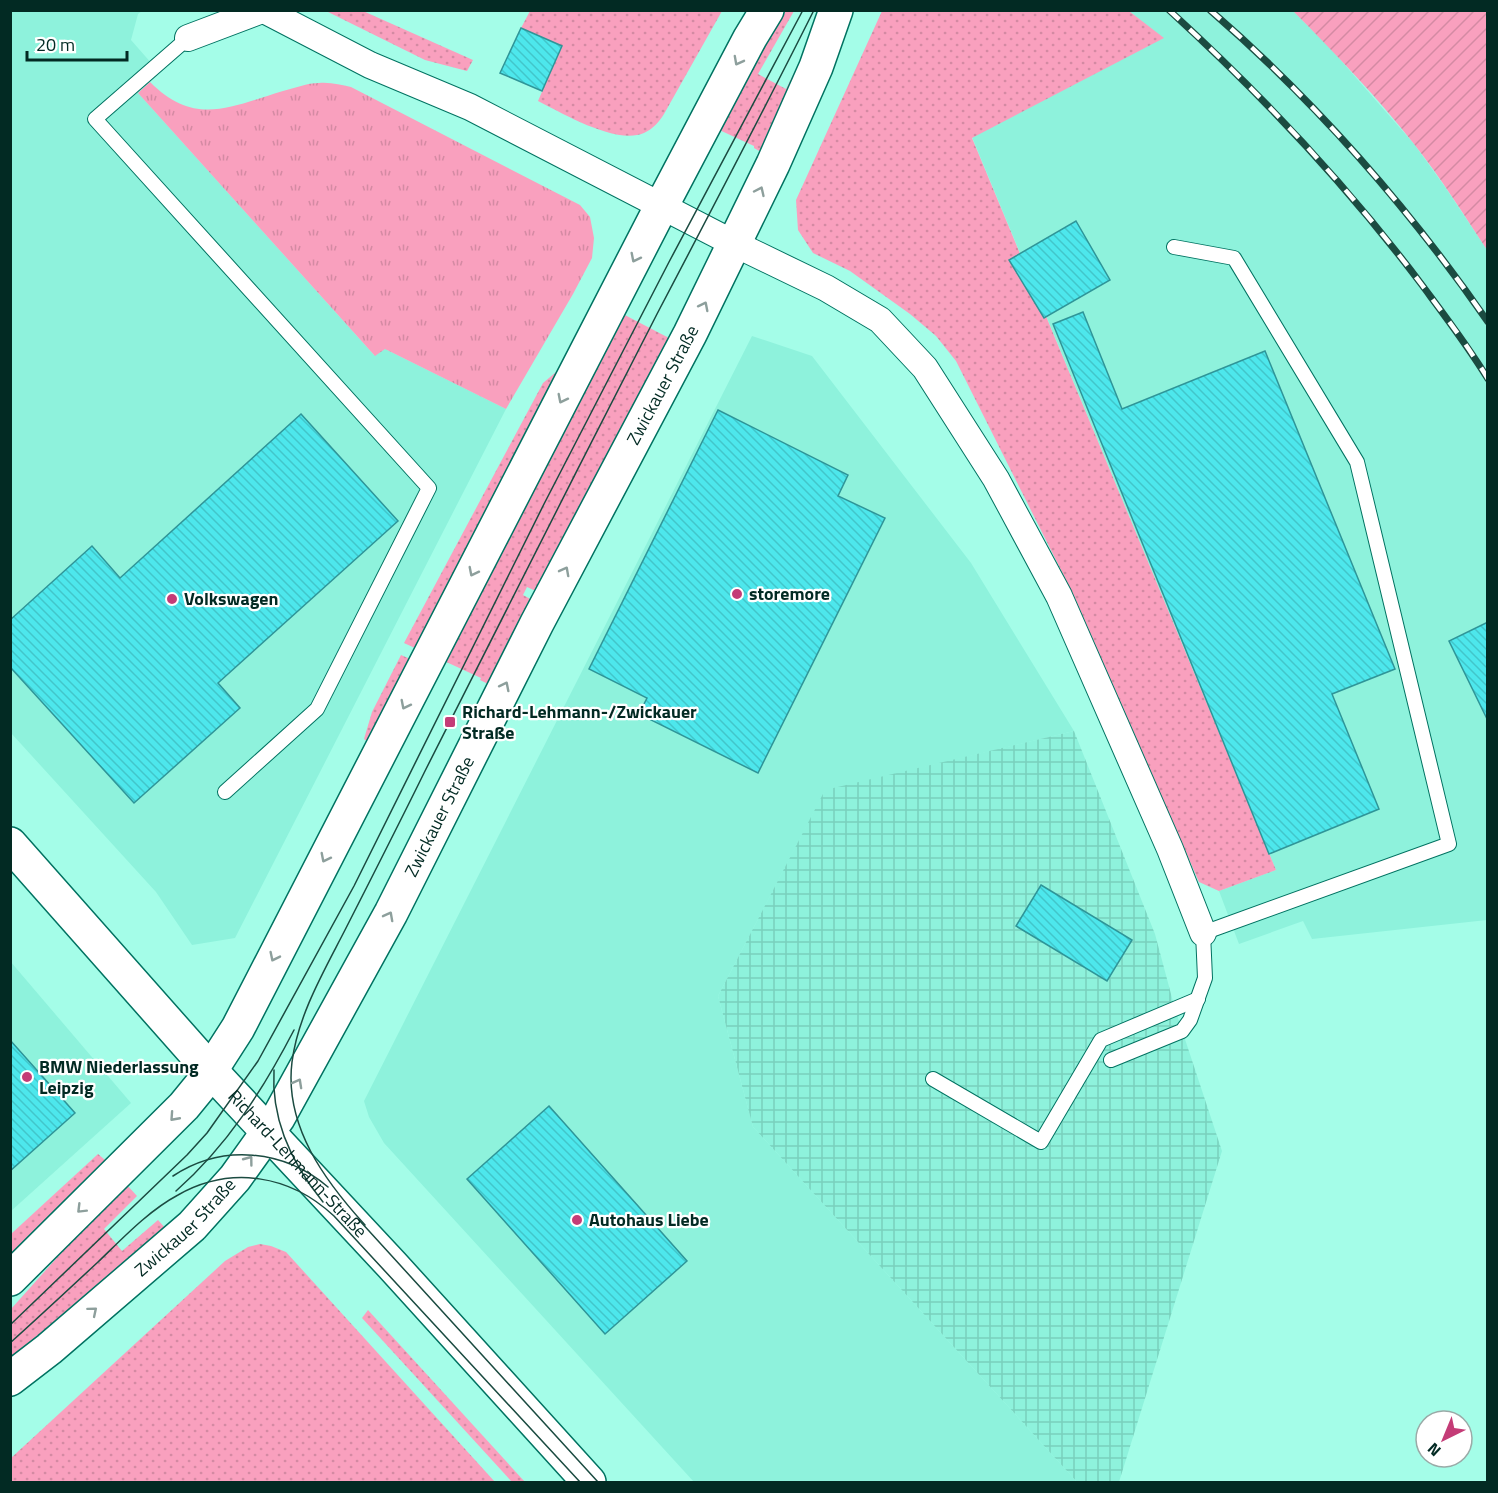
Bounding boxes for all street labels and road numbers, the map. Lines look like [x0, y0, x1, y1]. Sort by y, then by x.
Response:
street label: Zwickauer Straße [620, 321, 705, 450]
street label: Zwickauer Straße [397, 751, 481, 882]
street label: Richard-Lehmann-Straße [222, 1083, 374, 1243]
street label: Zwickauer Straße [128, 1172, 242, 1283]

